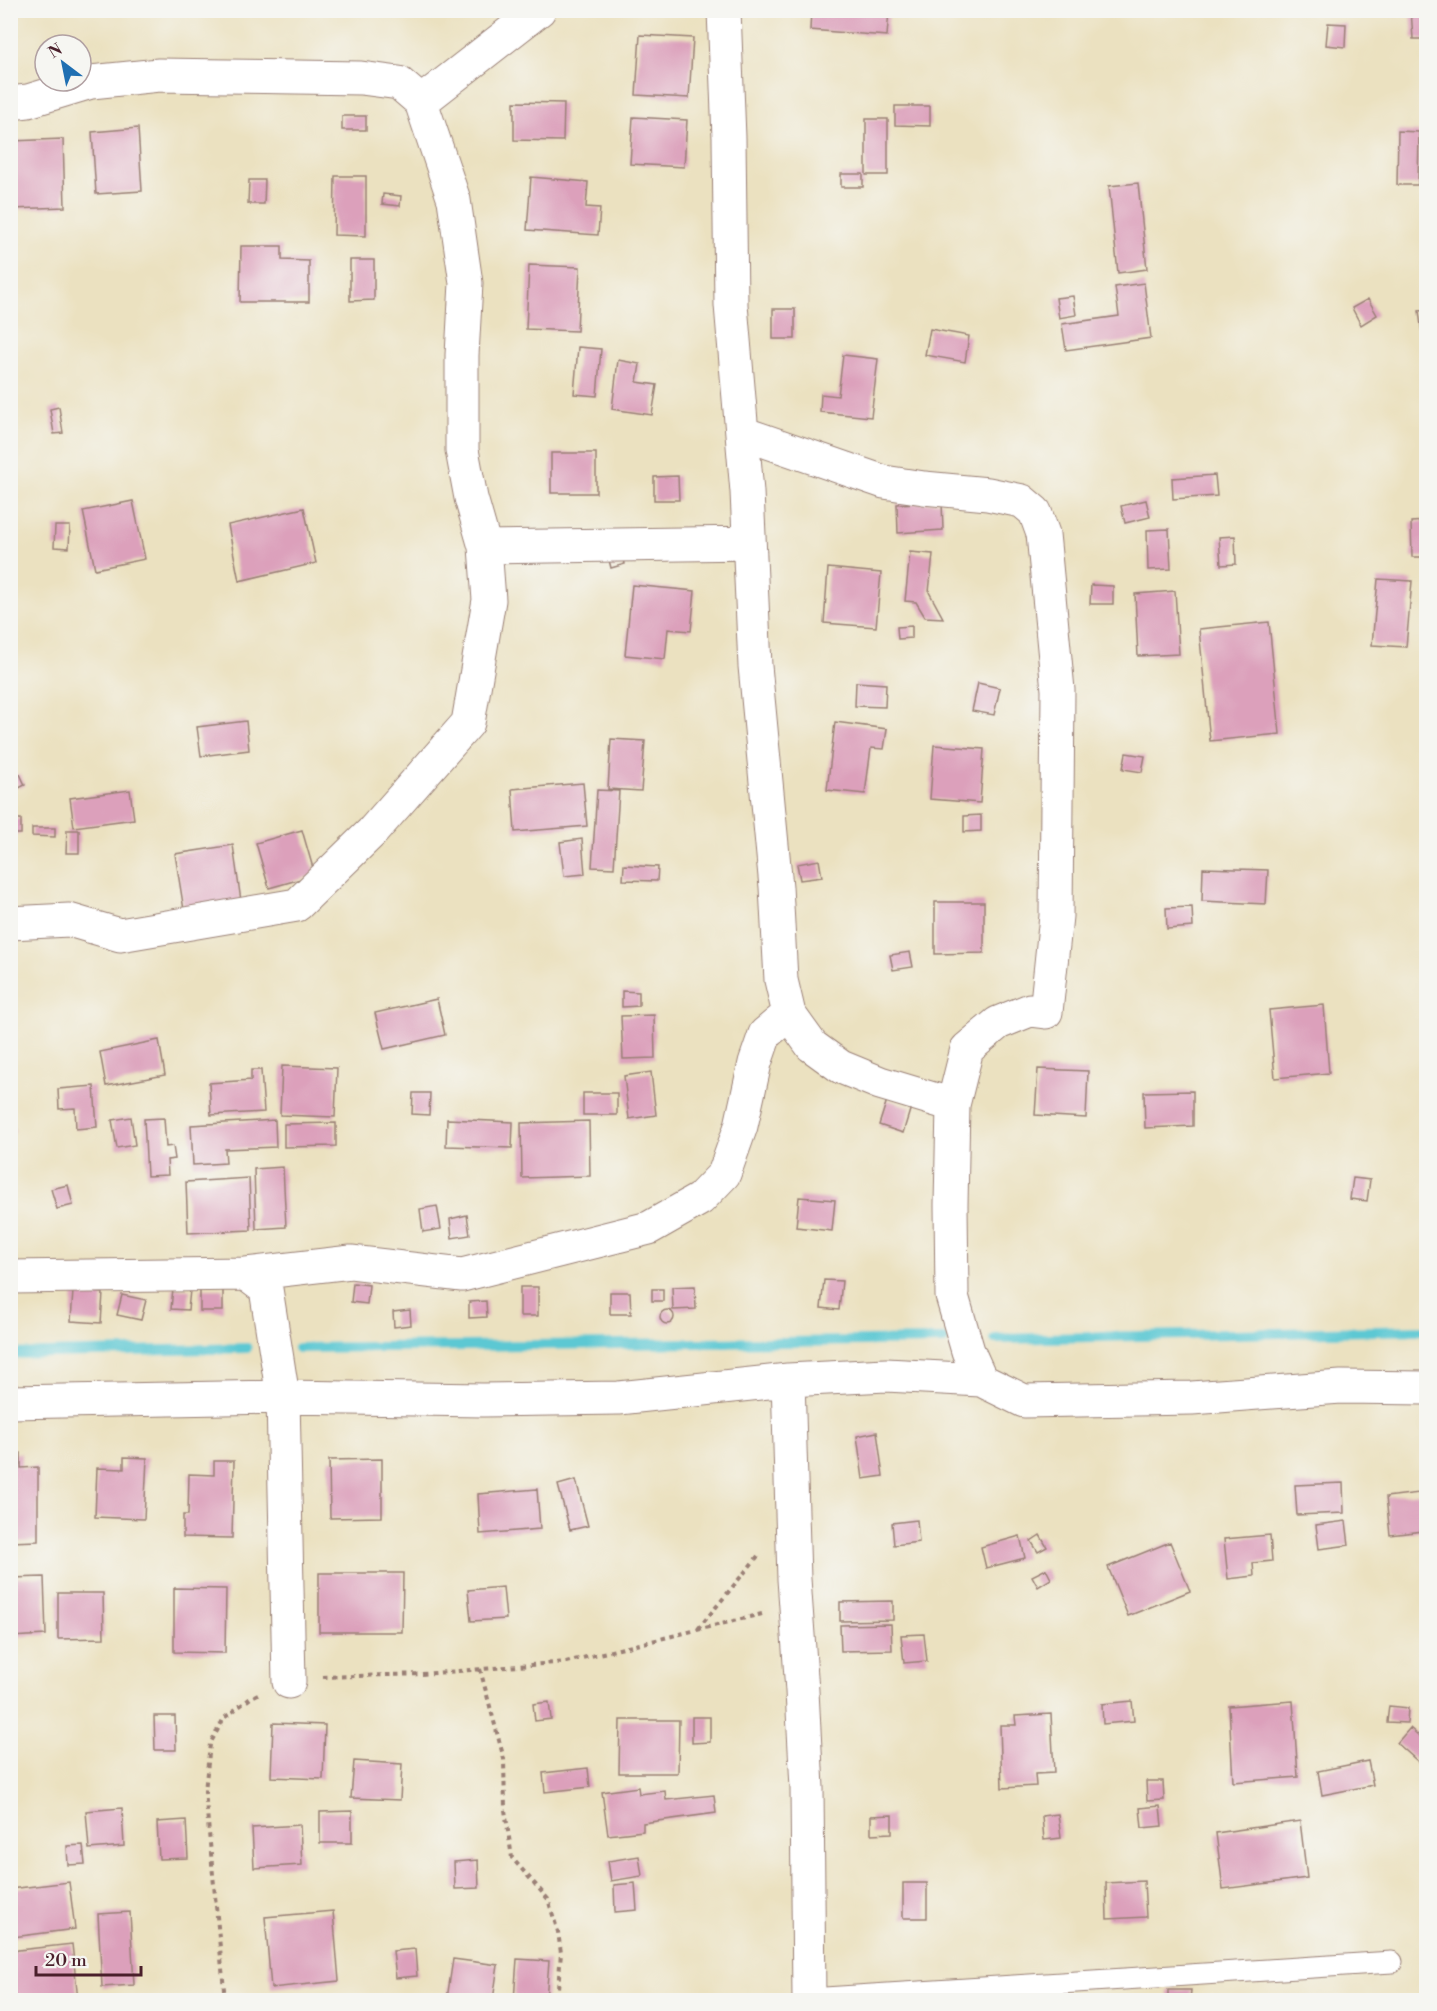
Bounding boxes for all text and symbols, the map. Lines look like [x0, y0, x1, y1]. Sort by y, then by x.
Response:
north arrow [33, 33, 93, 93]
text: N [45, 39, 67, 63]
scale bar [36, 1939, 141, 1977]
text: 20 m [45, 1949, 87, 1972]

